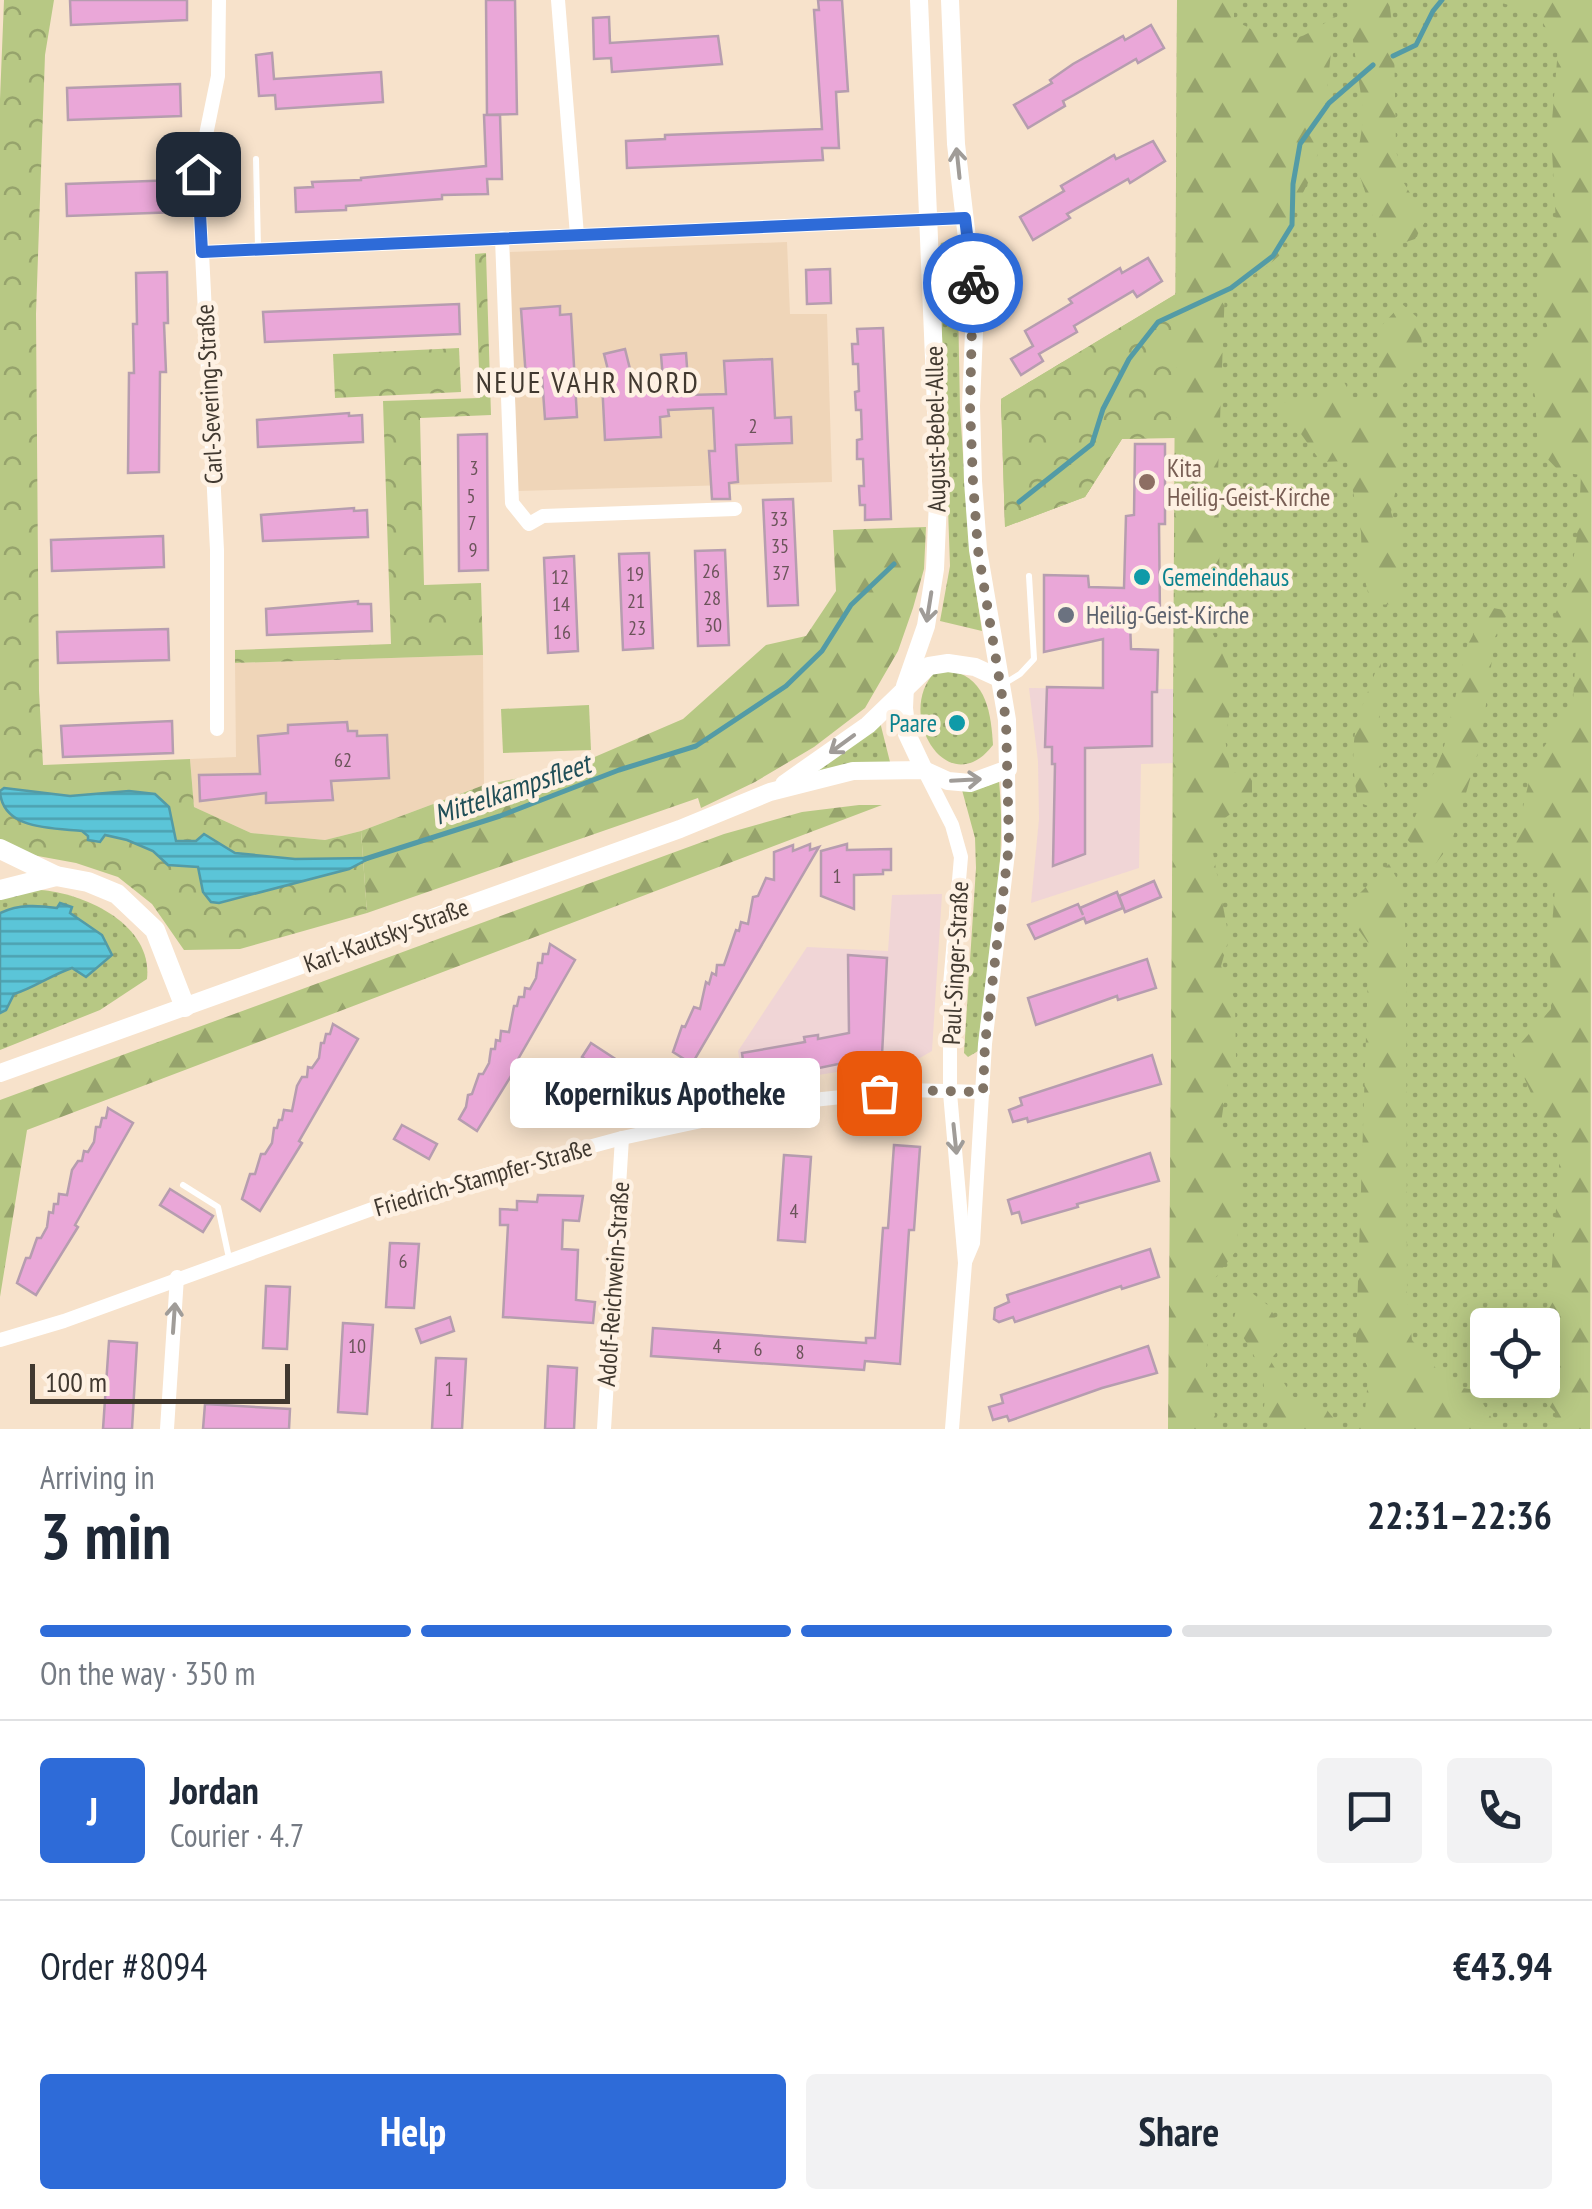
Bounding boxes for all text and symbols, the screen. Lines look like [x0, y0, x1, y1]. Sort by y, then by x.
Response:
pin [156, 132, 241, 217]
icon: home [171, 147, 226, 202]
one-way arrow [948, 148, 967, 180]
courier [923, 233, 1023, 333]
icon: bike [946, 256, 1001, 311]
street label: Carl-Severing-Straße [188, 303, 230, 485]
street label: August-Bebel-Allee [918, 345, 952, 513]
district label: NEUE VAHR NORD [476, 362, 700, 401]
house number: 2 [749, 413, 758, 439]
place label: Kita Heilig-Geist-Kirche [1167, 452, 1330, 513]
house number: 3 [470, 455, 479, 481]
marker: Kita Heilig-Geist-Kirche [1136, 471, 1158, 493]
house number: 5 [467, 483, 476, 509]
house number: 33 [770, 506, 788, 532]
house number: 7 [468, 510, 477, 536]
house number: 35 [771, 533, 789, 559]
house number: 9 [469, 537, 478, 563]
house number: 26 [702, 558, 720, 584]
house number: 37 [772, 560, 790, 586]
house number: 19 [626, 561, 644, 587]
place label: Gemeindehaus [1162, 561, 1289, 593]
house number: 12 [551, 564, 569, 590]
marker: Gemeindehaus [1131, 566, 1153, 588]
house number: 28 [703, 585, 721, 611]
house number: 21 [627, 588, 645, 614]
house number: 14 [552, 591, 570, 617]
one-way arrow [919, 591, 938, 623]
place label: Heilig-Geist-Kirche [1086, 599, 1249, 631]
marker: Heilig-Geist-Kirche [1055, 604, 1077, 626]
house number: 30 [704, 612, 722, 638]
house number: 23 [628, 615, 646, 641]
house number: 16 [553, 619, 571, 645]
place label: Paare [889, 707, 937, 739]
marker: Paare [946, 712, 968, 734]
one-way arrow [829, 733, 856, 754]
water label: Mittelkampsfleet [429, 743, 598, 833]
house number: 62 [334, 747, 352, 773]
one-way arrow [949, 770, 982, 789]
house number: 1 [833, 863, 842, 889]
street label: Paul-Singer-Straße [935, 880, 975, 1046]
street label: Karl-Kautsky-Straße [299, 890, 473, 980]
pin [837, 1051, 922, 1136]
callout: Kopernikus Apotheke [509, 1058, 819, 1128]
icon: bag [852, 1066, 907, 1121]
text: Kopernikus Apotheke [544, 1072, 786, 1114]
one-way arrow [945, 1122, 964, 1155]
street label: Friedrich-Stampfer-Straße [370, 1131, 596, 1223]
street label: Adolf-Reichwein-Straße [590, 1181, 636, 1387]
house number: 4 [790, 1198, 799, 1224]
house number: 6 [399, 1248, 408, 1274]
one-way arrow [165, 1303, 184, 1335]
map controls [1470, 1308, 1560, 1398]
button: locate [1470, 1308, 1560, 1398]
house number: 10 [348, 1333, 366, 1359]
house number: 4 [713, 1333, 722, 1359]
house number: 6 [754, 1336, 763, 1362]
house number: 8 [796, 1339, 805, 1365]
scale bar [30, 1359, 290, 1404]
text: 100 m [45, 1363, 107, 1400]
house number: 1 [445, 1376, 454, 1402]
text: Arriving in [40, 1456, 155, 1498]
text: 22:31–22:36 [1367, 1490, 1552, 1539]
text: 3 min [40, 1493, 171, 1577]
text: On the way · 350 m [40, 1652, 255, 1694]
button: chat [1317, 1758, 1422, 1863]
button: phone [1447, 1758, 1552, 1863]
text: Jordan [170, 1765, 259, 1814]
text: J [87, 1786, 98, 1835]
text: Courier · 4.7 [170, 1814, 304, 1856]
text: Order #8094 [40, 1941, 207, 1990]
text: €43.94 [1453, 1941, 1552, 1990]
button: Help [40, 2074, 786, 2189]
button: Share [806, 2074, 1552, 2189]

